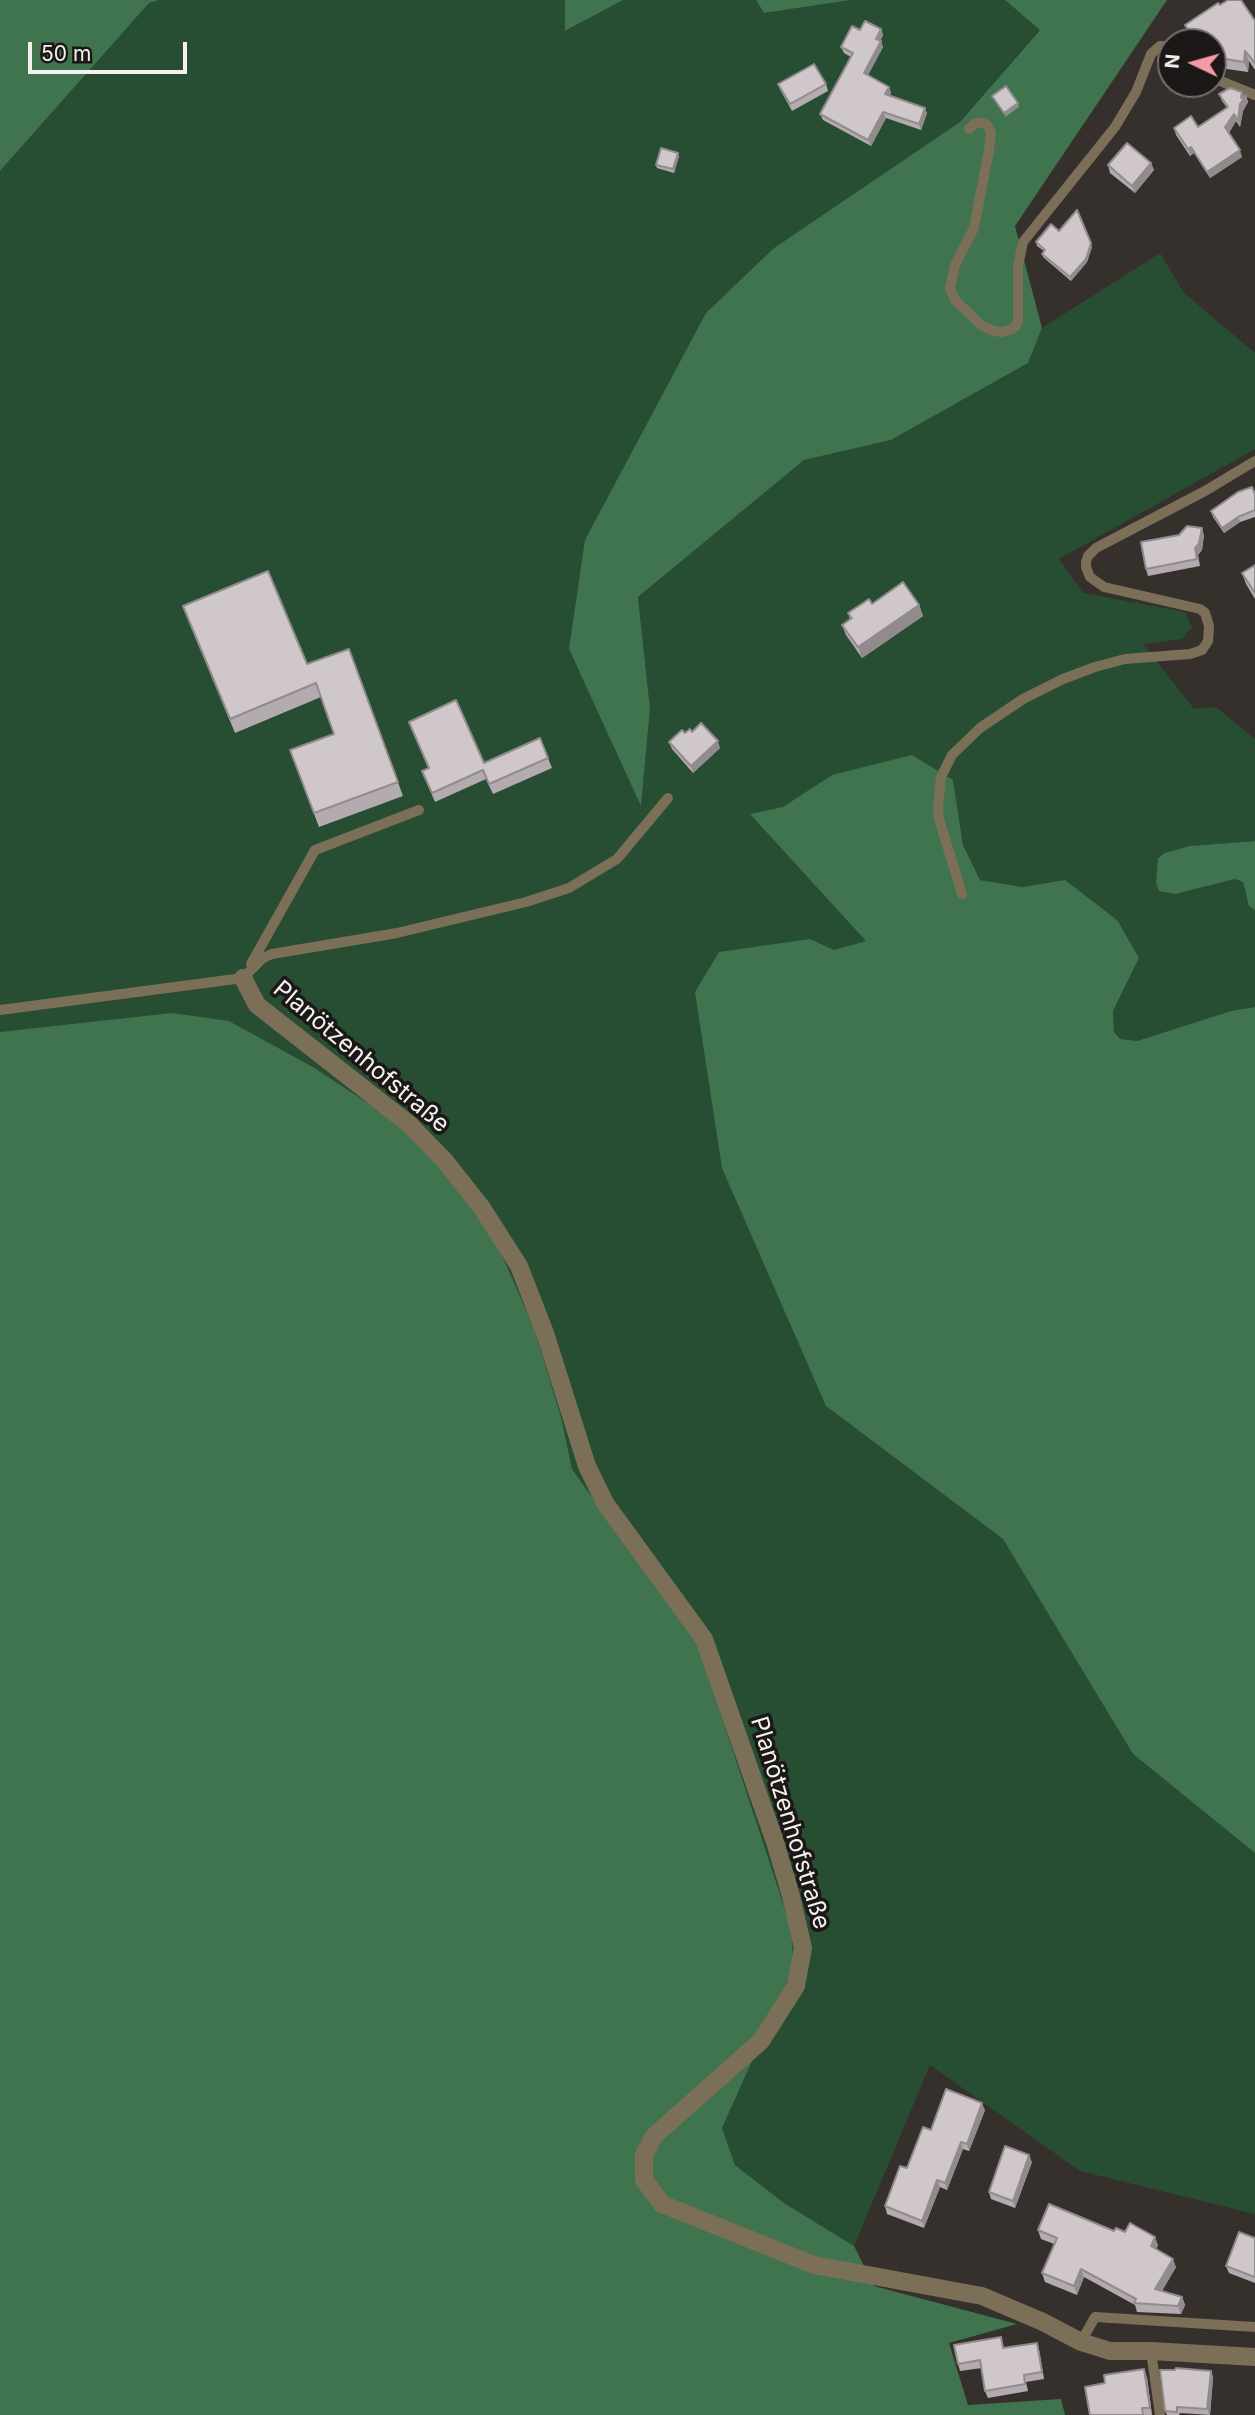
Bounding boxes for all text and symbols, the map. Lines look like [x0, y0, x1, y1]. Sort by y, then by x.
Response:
scale bar [32, 28, 191, 72]
north arrow [1157, 28, 1227, 98]
text: 50 m [41, 41, 91, 66]
text: N [1160, 53, 1185, 70]
street label: Planötzenhofstraße [267, 975, 455, 1139]
street label: Planötzenhofstraße [744, 1713, 836, 1933]

